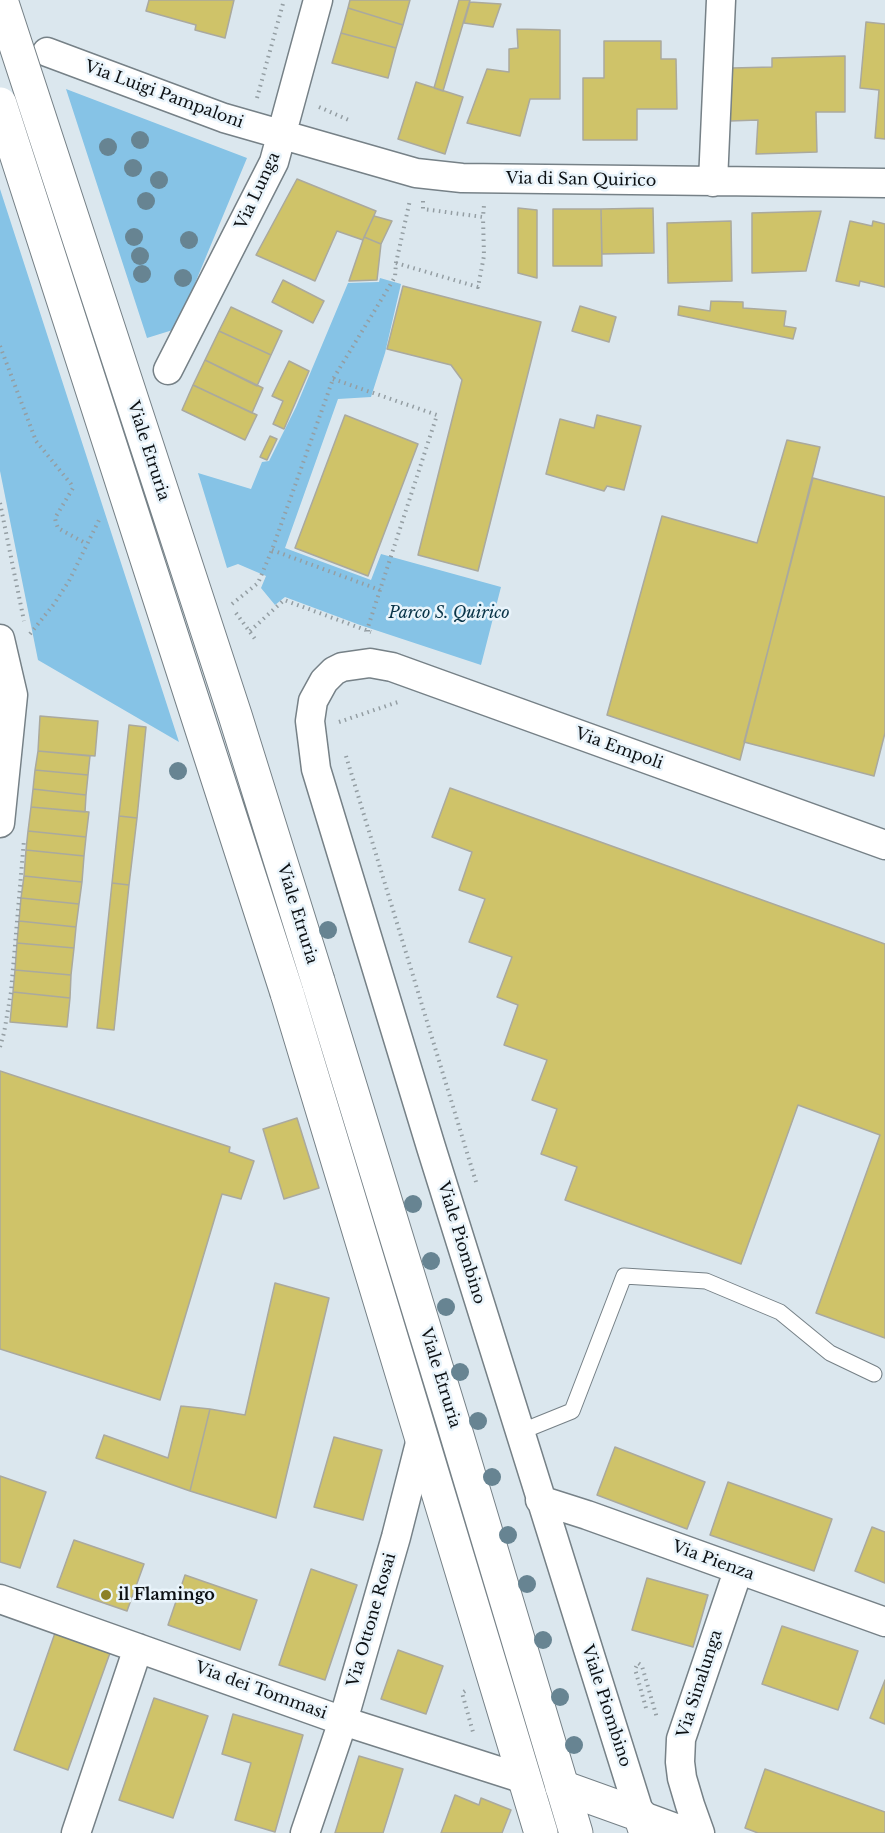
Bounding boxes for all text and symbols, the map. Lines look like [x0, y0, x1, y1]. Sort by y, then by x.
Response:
street label: Via Luigi Pampaloni [82, 57, 246, 133]
street label: Via Lunga [232, 149, 284, 233]
street label: Via di San Quirico [506, 169, 656, 191]
street label: Viale Etruria [123, 399, 173, 503]
park label: Parco S. Quirico [388, 603, 510, 623]
street label: Via Empoli [572, 724, 666, 774]
street label: Viale Etruria [273, 862, 321, 966]
street label: Viale Piombino [433, 1179, 489, 1307]
street label: Viale Etruria [416, 1326, 464, 1430]
street label: Via Pienza [669, 1537, 757, 1585]
street label: Via Ottone Rosai [344, 1551, 400, 1689]
place label: il Flamingo [118, 1585, 215, 1605]
marker: il Flamingo [99, 1588, 113, 1602]
street label: Via Sinalunga [674, 1628, 726, 1740]
street label: Viale Piombino [577, 1643, 635, 1769]
street label: Via dei Tommasi [193, 1658, 329, 1724]

